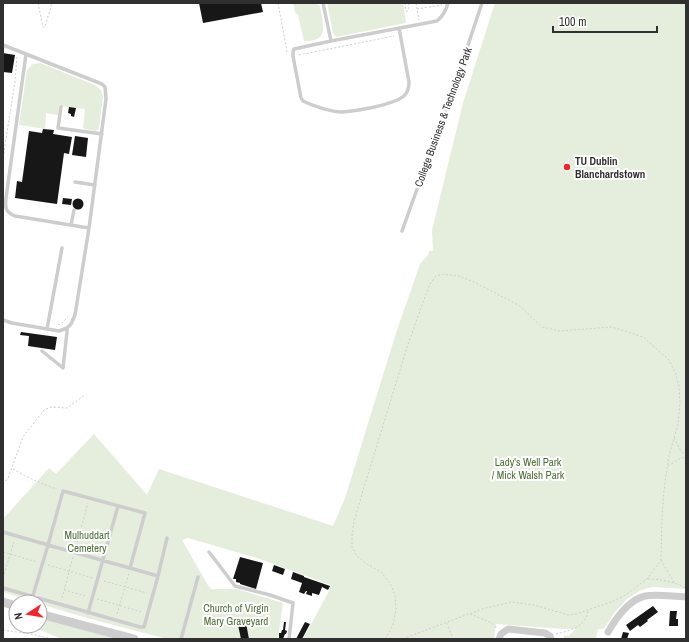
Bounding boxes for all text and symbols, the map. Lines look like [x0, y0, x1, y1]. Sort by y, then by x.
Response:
scale bar [553, 8, 657, 34]
text: 100 m [559, 14, 586, 30]
street label: College Business & Technology Park [411, 45, 475, 189]
place label: TU Dublin Blanchardstown [575, 154, 645, 181]
marker: TU Dublin Blanchardstown [562, 162, 572, 172]
park label: Lady's Well Park / Mick Walsh Park [492, 455, 565, 482]
park label: Mulhuddart Cemetery [64, 528, 110, 555]
north arrow [8, 594, 48, 634]
park label: Church of Virgin Mary Graveyard [203, 601, 269, 628]
text: N [11, 611, 26, 621]

